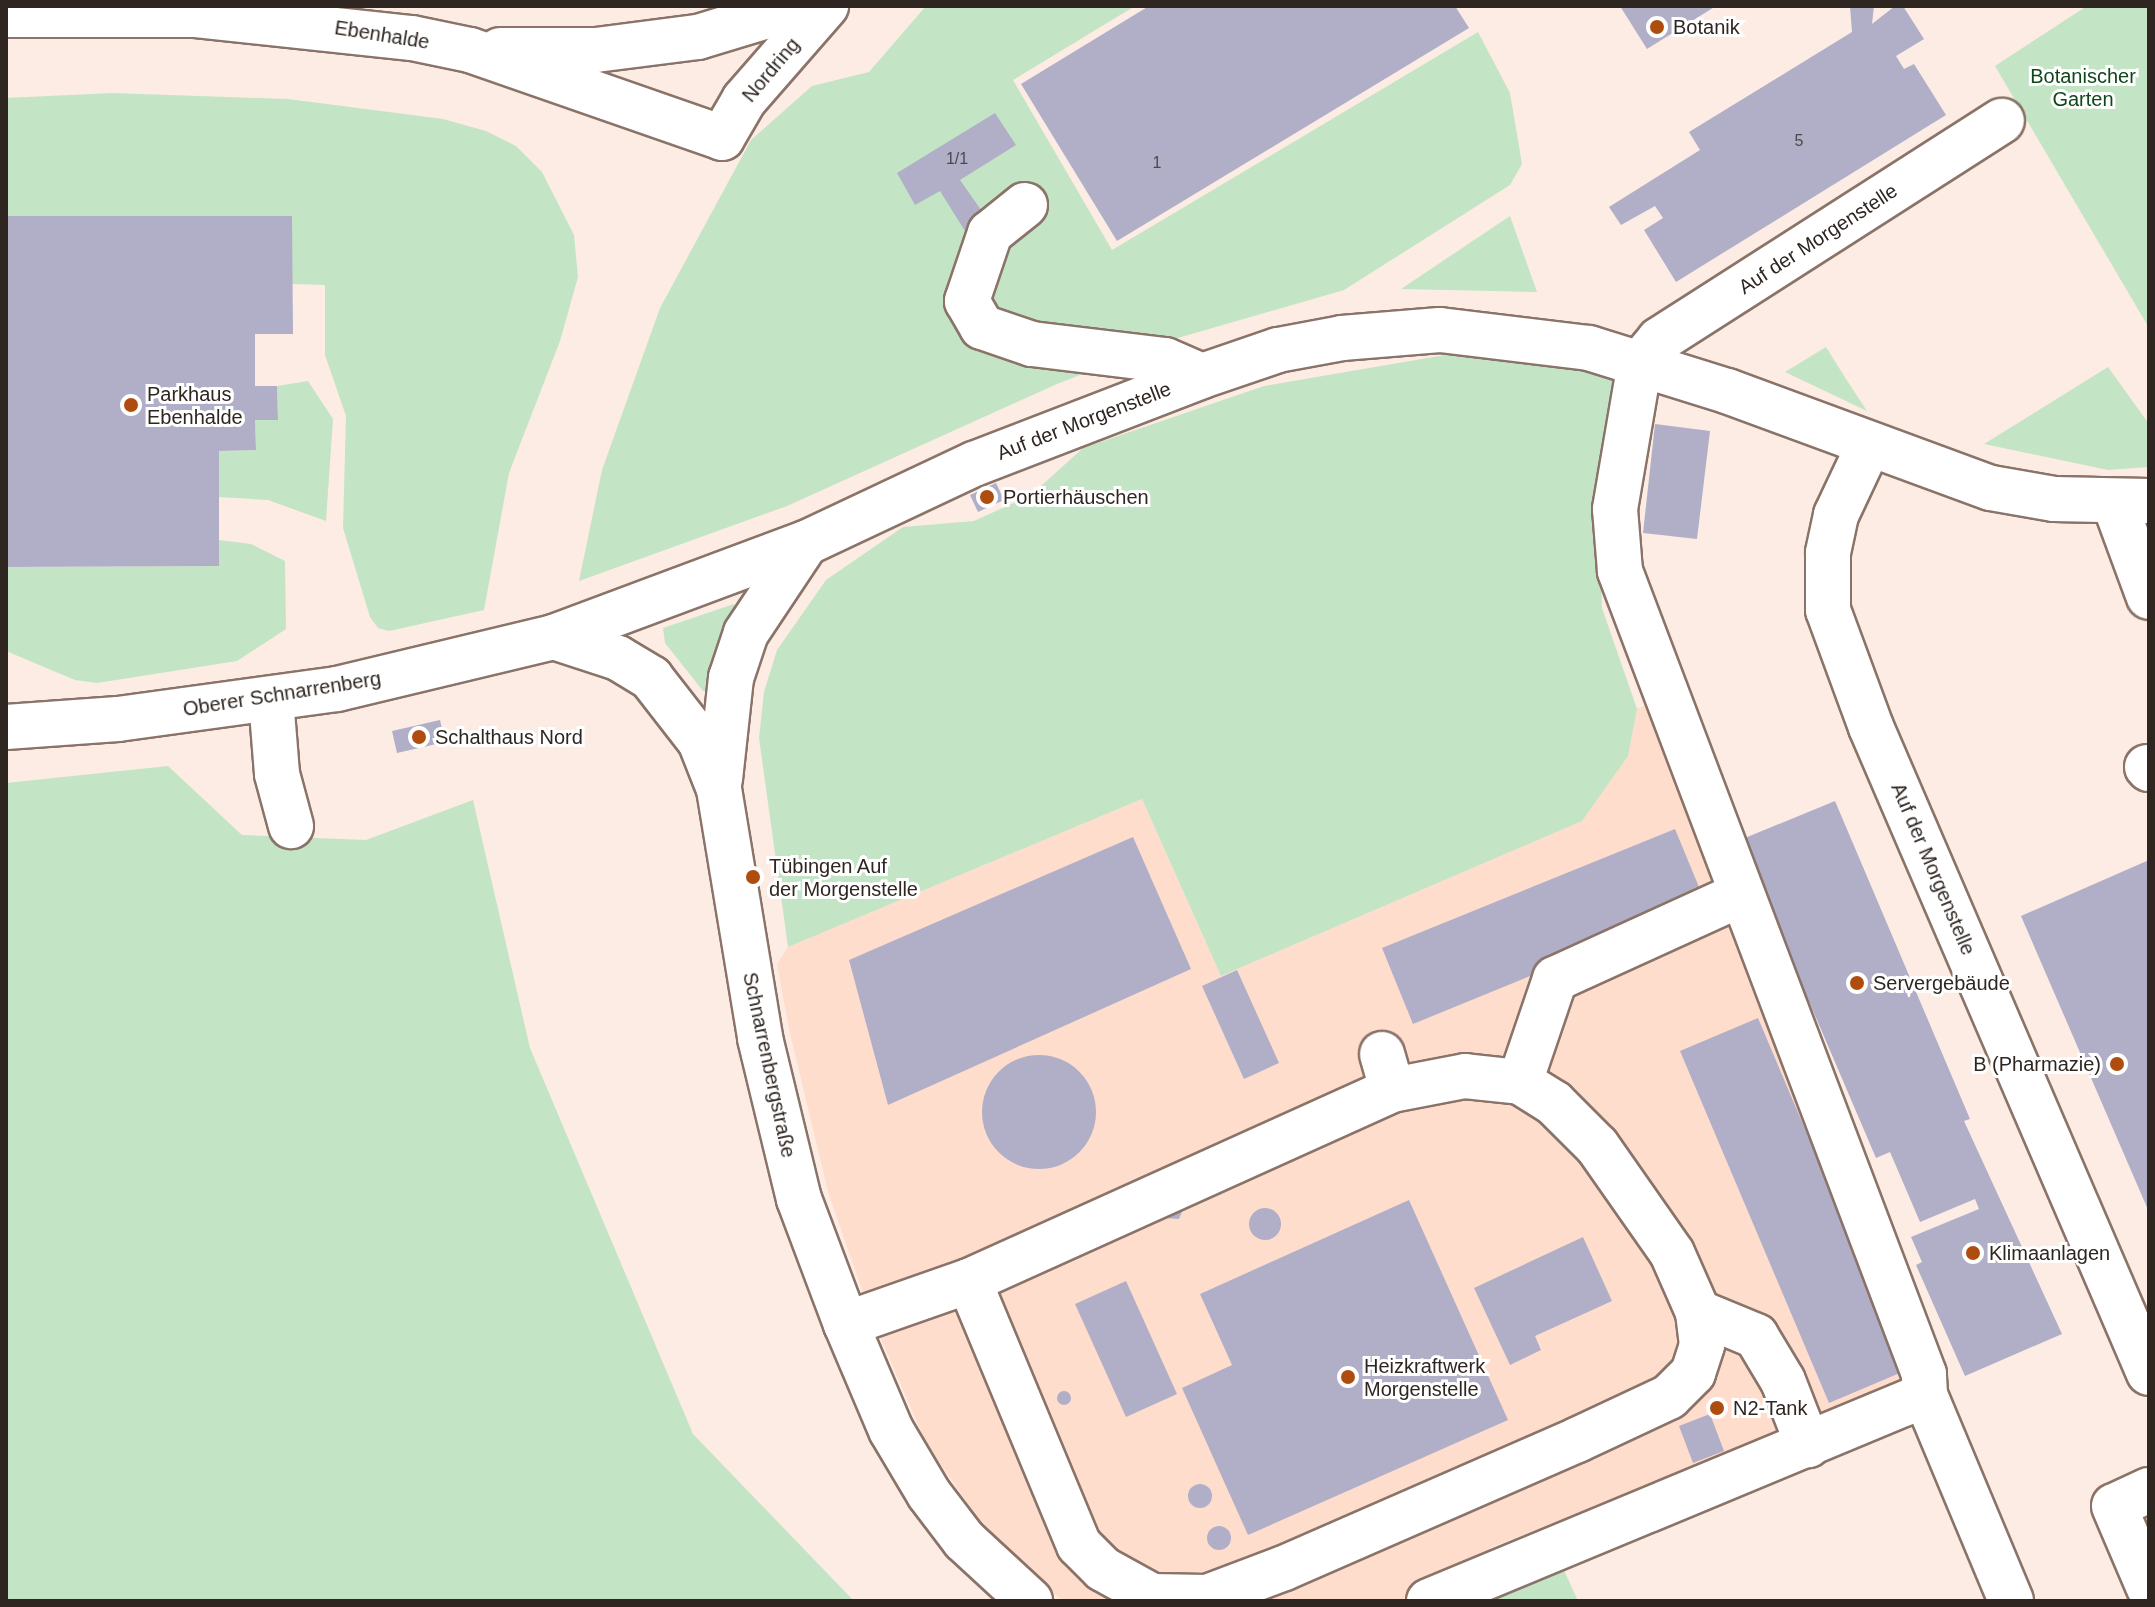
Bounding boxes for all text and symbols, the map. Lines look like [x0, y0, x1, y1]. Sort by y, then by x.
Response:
place label: Botanik [1673, 15, 1740, 39]
street label: Ebenhalde [333, 16, 431, 54]
marker: Botanik [1648, 18, 1666, 36]
street label: Nordring [737, 33, 805, 107]
park label: Botanischer Garten [2030, 64, 2136, 111]
house number: 5 [1795, 131, 1803, 151]
house number: 1/1 [946, 149, 968, 169]
house number: 1 [1153, 153, 1161, 173]
street label: Auf der Morgenstelle [1734, 179, 1902, 299]
street label: Auf der Morgenstelle [994, 377, 1174, 465]
place label: Parkhaus Ebenhalde [147, 382, 243, 429]
marker: Parkhaus Ebenhalde [122, 396, 140, 414]
place label: Portierhäuschen [1003, 485, 1149, 509]
marker: Portierhäuschen [978, 488, 996, 506]
street label: Oberer Schnarrenberg [181, 666, 383, 722]
place label: Schalthaus Nord [435, 725, 583, 749]
marker: Schalthaus Nord [410, 728, 428, 746]
street label: Auf der Morgenstelle [1886, 779, 1980, 959]
place label: Tübingen Auf der Morgenstelle [769, 854, 918, 901]
marker: Tübingen Auf der Morgenstelle [744, 868, 762, 886]
street label: Schnarrenbergstraße [738, 970, 800, 1160]
place label: Servergebäude [1873, 971, 2010, 995]
marker: Servergebäude [1848, 974, 1866, 992]
place label: B (Pharmazie) [1973, 1052, 2101, 1076]
marker: B (Pharmazie) [2108, 1055, 2126, 1073]
place label: Klimaanlagen [1989, 1241, 2110, 1265]
marker: Klimaanlagen [1964, 1244, 1982, 1262]
place label: Heizkraftwerk Morgenstelle [1364, 1354, 1485, 1401]
marker: Heizkraftwerk Morgenstelle [1339, 1368, 1357, 1386]
place label: N2-Tank [1733, 1396, 1807, 1420]
marker: N2-Tank [1708, 1399, 1726, 1417]

